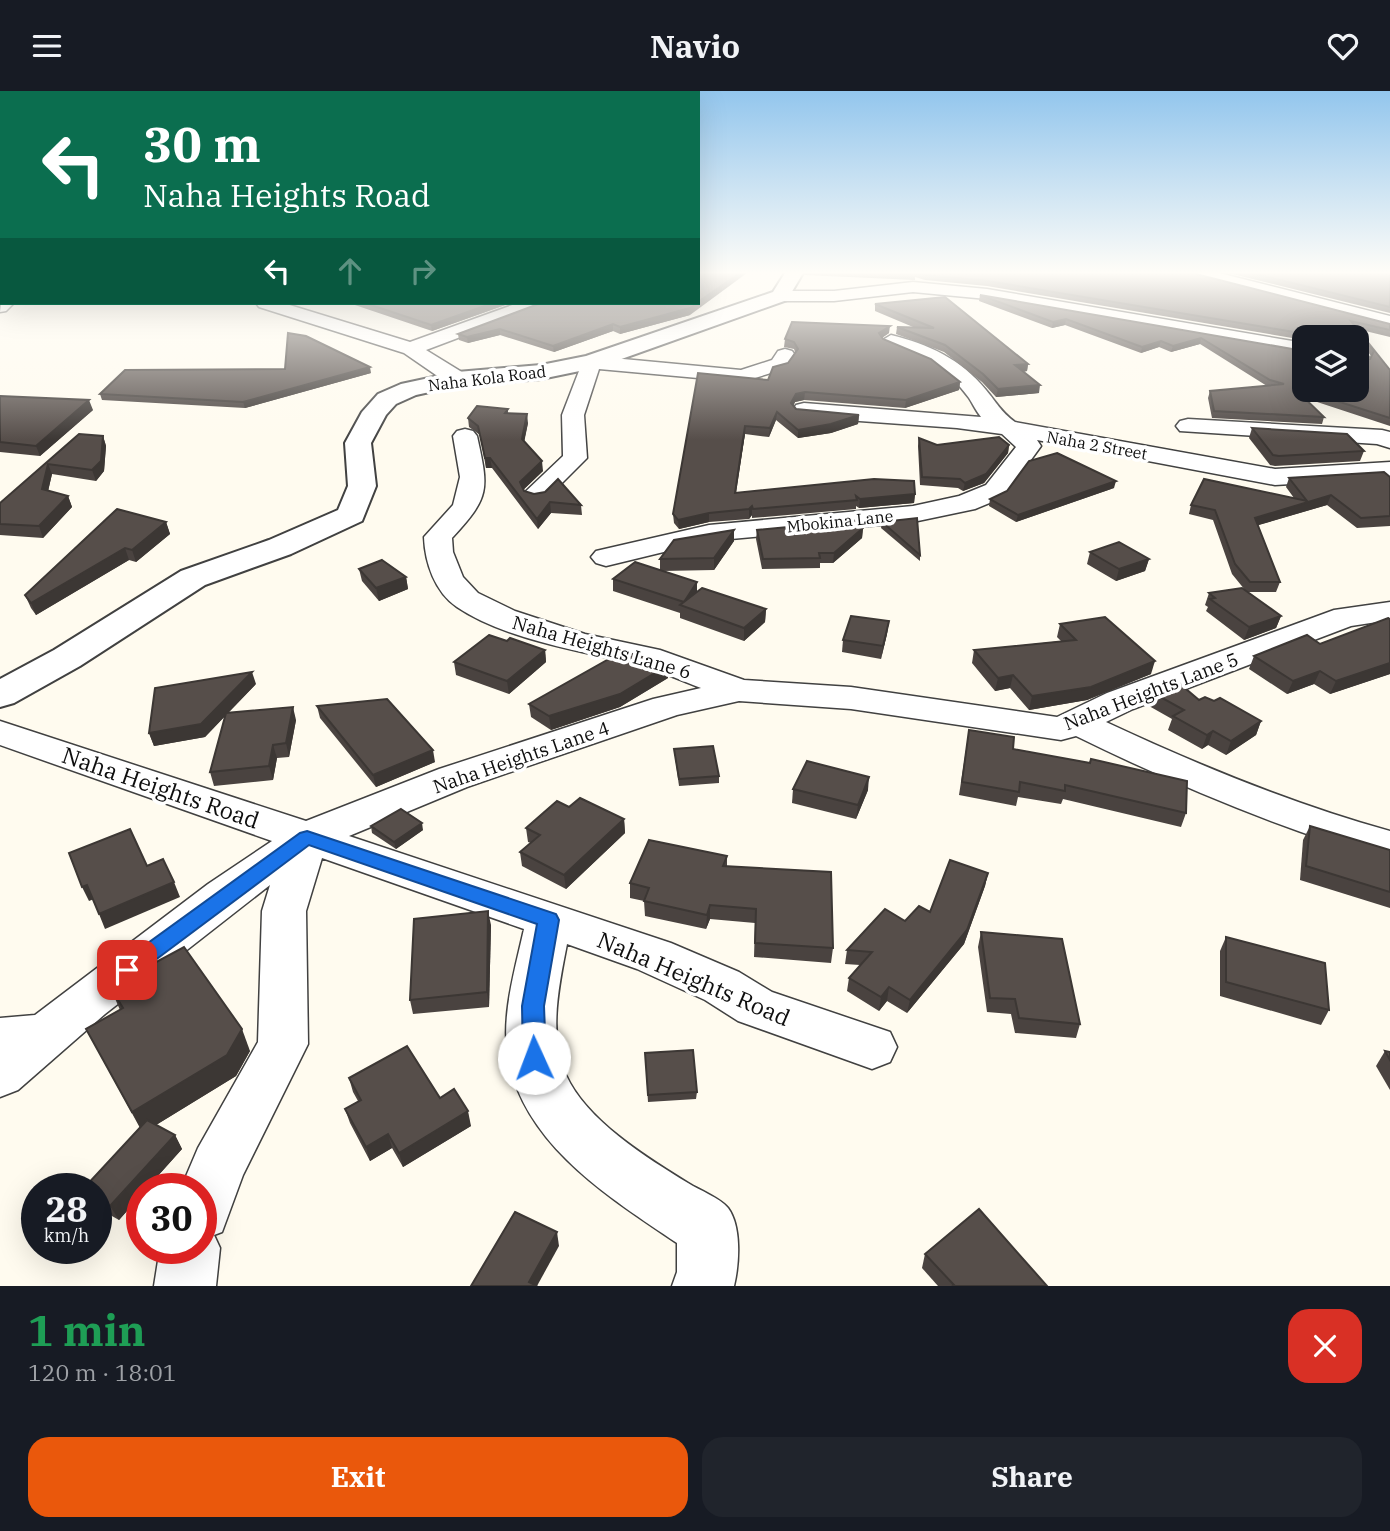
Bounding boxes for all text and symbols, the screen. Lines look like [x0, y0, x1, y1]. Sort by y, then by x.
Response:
text: Navio [650, 25, 740, 67]
icon: menu [28, 27, 66, 65]
icon: heart [1324, 27, 1362, 65]
text: 30 m [143, 112, 261, 175]
icon: left [28, 119, 119, 210]
text: Naha Heights Road [143, 174, 431, 216]
icon: left [258, 252, 296, 290]
icon: ahead [331, 252, 369, 290]
icon: right [404, 252, 442, 290]
map controls [1292, 325, 1369, 402]
button: layers [1292, 325, 1369, 402]
street label: Naha Kola Road [427, 361, 547, 395]
street label: Naha 2 Street [1045, 426, 1149, 464]
street label: Mbokina Lane [786, 505, 894, 537]
street label: Naha Heights Lane 6 [510, 610, 694, 684]
street label: Naha Heights Lane 5 [1060, 647, 1242, 735]
street label: Naha Heights Lane 4 [430, 716, 612, 798]
street label: Naha Heights Road [58, 739, 264, 835]
street label: Naha Heights Road [593, 924, 795, 1032]
pin [97, 940, 157, 1000]
icon: arrive [108, 951, 146, 989]
position arrow [497, 1021, 571, 1095]
speed limit sign: 30 [126, 1173, 217, 1264]
text: 28 [45, 1186, 88, 1232]
text: km/h [44, 1224, 89, 1247]
text: 1 min [28, 1303, 146, 1358]
button: close [1288, 1309, 1362, 1383]
text: 120 m · 18:01 [28, 1357, 177, 1387]
button: Exit [28, 1437, 688, 1517]
button: Share [702, 1437, 1362, 1517]

